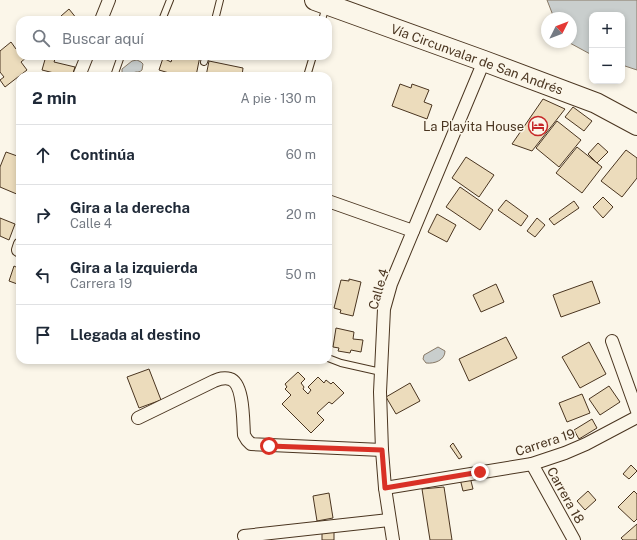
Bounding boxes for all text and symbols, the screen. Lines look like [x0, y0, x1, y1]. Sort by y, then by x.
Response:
north arrow [541, 12, 577, 48]
map controls [589, 12, 625, 84]
button: + [589, 12, 625, 48]
search box [16, 16, 332, 60]
street label: Vía Circunvalar de San Andrés [389, 21, 565, 98]
icon: search [30, 27, 52, 49]
text: Buscar aquí [62, 30, 144, 47]
button: − [589, 48, 625, 84]
text: 2 min [32, 88, 77, 108]
text: A pie · 130 m [240, 91, 316, 106]
hotel icon: La Playita House [527, 115, 549, 137]
place label: La Playita House [423, 119, 524, 134]
icon: ahead [32, 144, 54, 166]
text: Continúa [70, 146, 135, 163]
text: 60 m [286, 147, 316, 162]
text: Gira a la derecha [70, 199, 190, 216]
icon: right [32, 204, 54, 226]
text: 20 m [286, 207, 316, 222]
text: Calle 4 [70, 216, 112, 231]
text: Gira a la izquierda [70, 259, 198, 276]
icon: left [32, 264, 54, 286]
text: 50 m [285, 267, 316, 282]
street label: Calle 4 [365, 267, 391, 311]
text: Carrera 19 [70, 276, 132, 291]
icon: arrive [32, 324, 54, 346]
text: Llegada al destino [70, 326, 201, 343]
street label: Carrera 19 [513, 426, 577, 459]
route start [260, 437, 278, 455]
route end [471, 463, 489, 481]
street label: Carrera 18 [544, 464, 587, 526]

